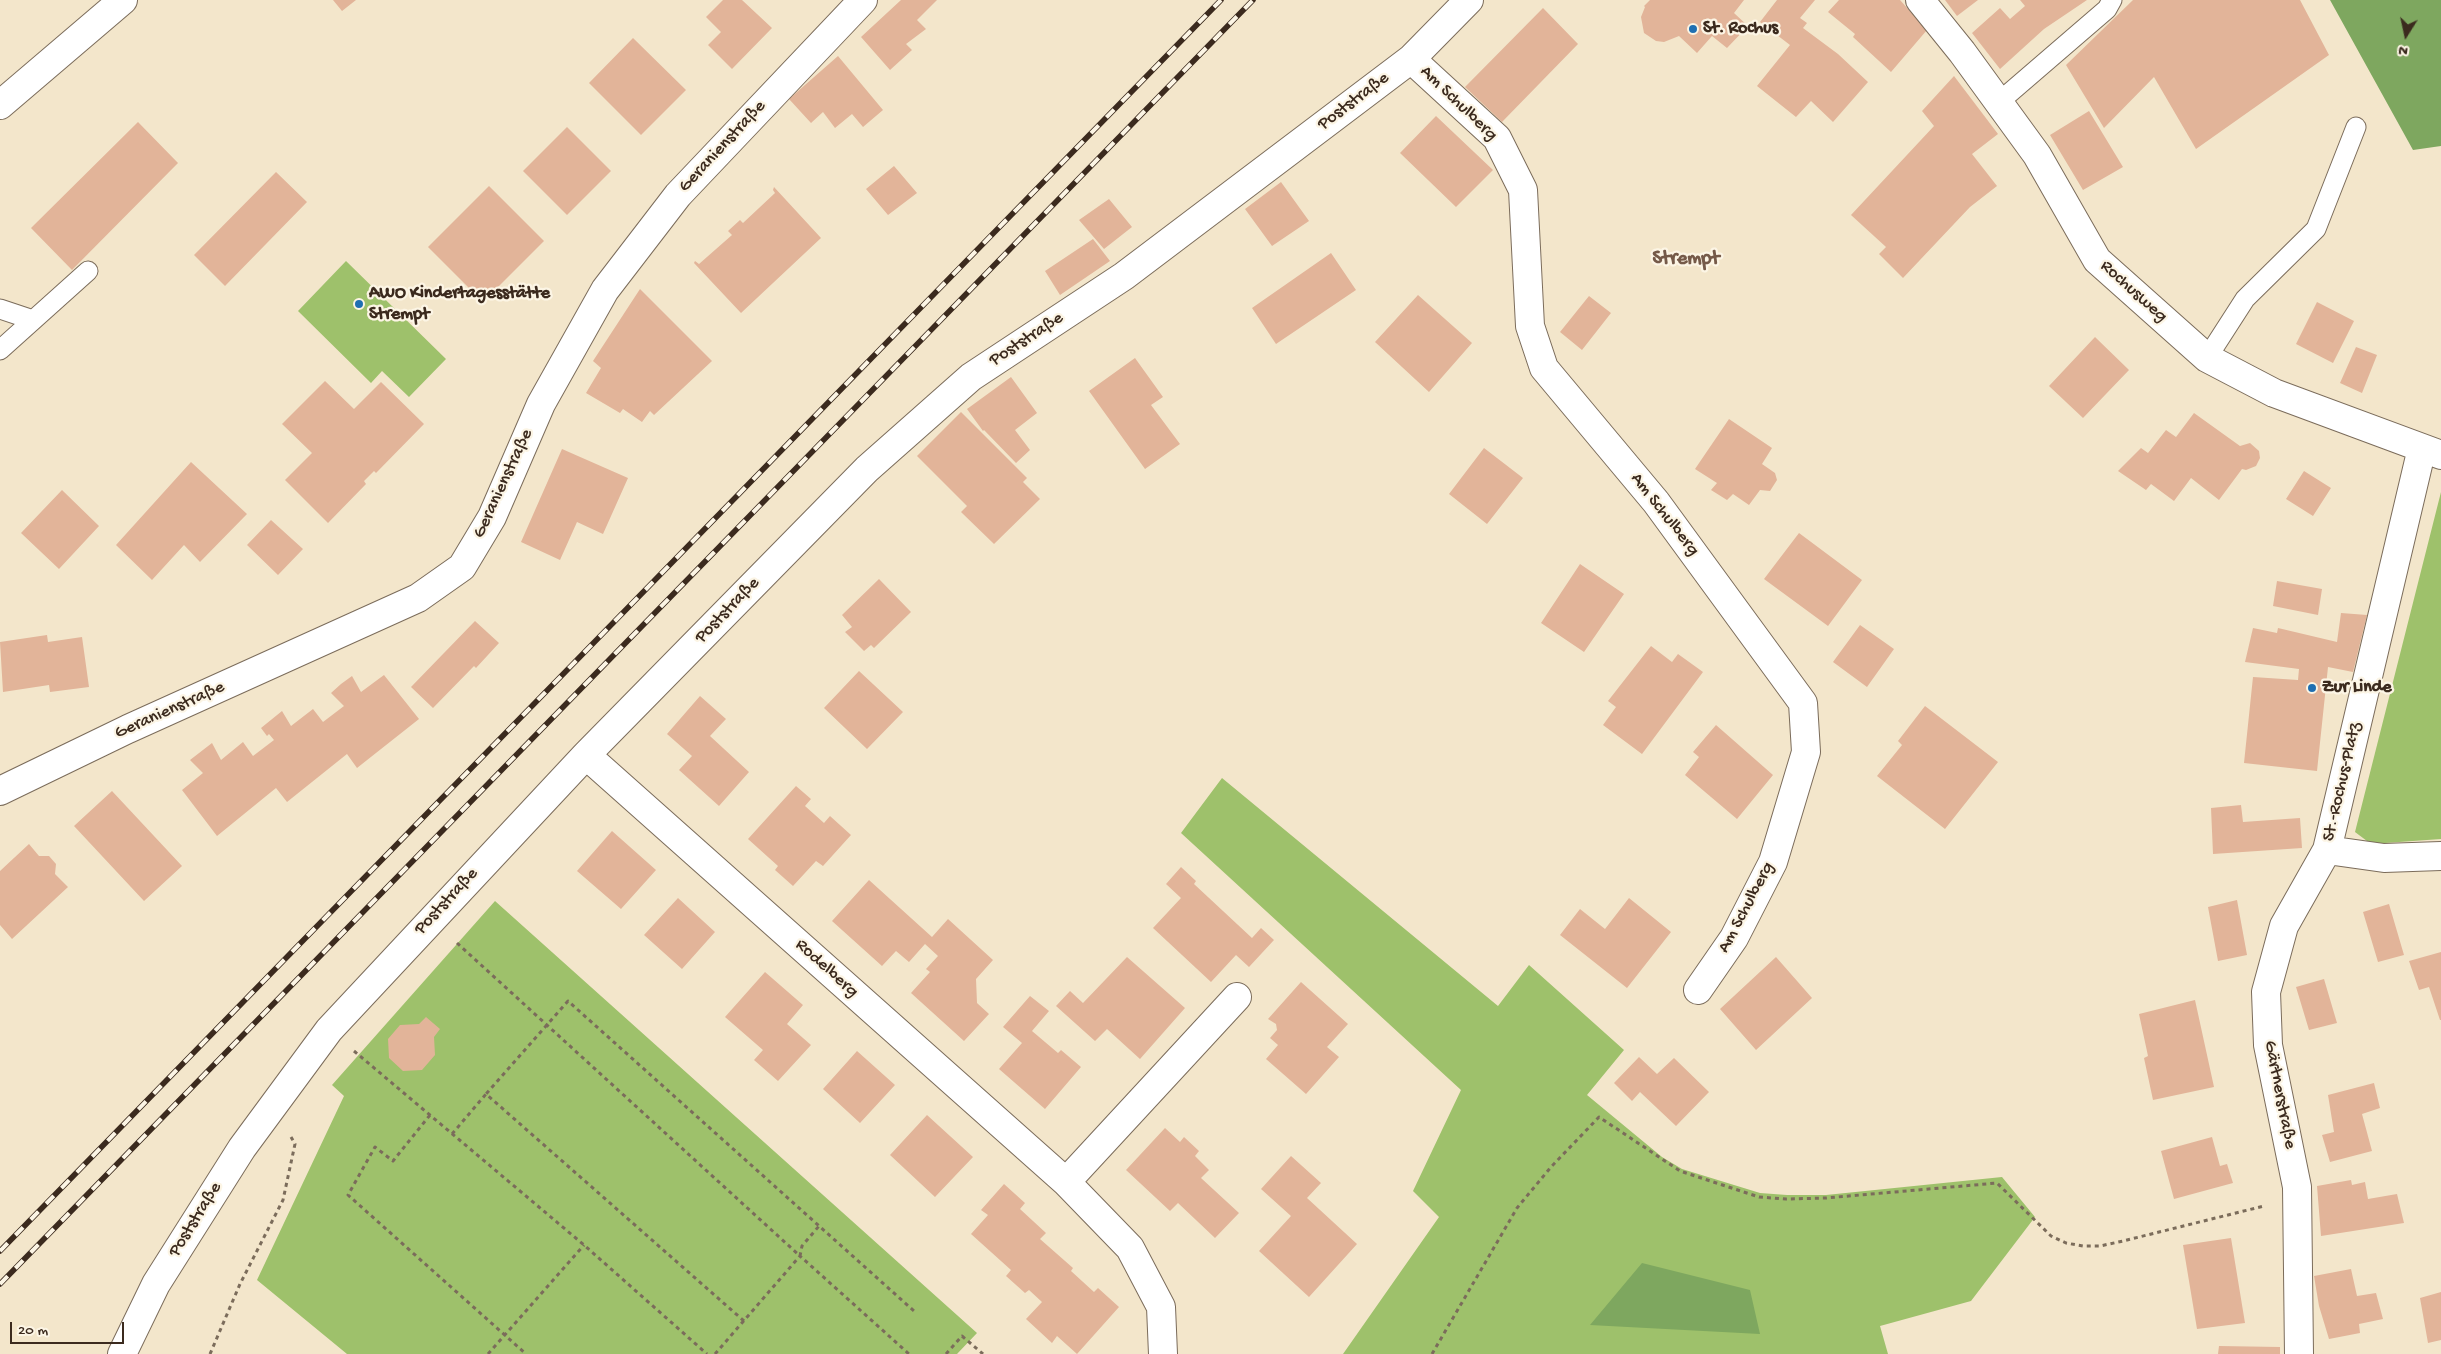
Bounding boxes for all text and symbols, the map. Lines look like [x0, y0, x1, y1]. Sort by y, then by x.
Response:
north arrow [2381, 10, 2431, 60]
place label: St. Rochus [1703, 18, 1778, 40]
marker: St. Rochus [1687, 23, 1699, 35]
text: N [2397, 41, 2409, 59]
street label: Am Schulberg [1415, 62, 1501, 146]
street label: Poststraße [1314, 68, 1394, 136]
street label: Geranienstraße [675, 97, 771, 197]
district label: Strempt [1652, 248, 1720, 272]
street label: Rochusweg [2095, 256, 2171, 328]
place label: AWO Kindertagesstätte Strempt [369, 283, 550, 326]
marker: AWO Kindertagesstätte Strempt [353, 298, 365, 310]
street label: Poststraße [986, 308, 1068, 372]
street label: Geranienstraße [469, 426, 539, 542]
street label: Am Schulberg [1625, 469, 1703, 561]
street label: Poststraße [691, 573, 765, 649]
street label: Geranienstraße [112, 677, 228, 745]
place label: Zur Linde [2322, 677, 2392, 699]
marker: Zur Linde [2306, 682, 2318, 694]
street label: St.-Rochus-Platz [2319, 720, 2367, 844]
street label: Am Schulberg [1714, 859, 1780, 957]
street label: Poststraße [411, 864, 483, 940]
street label: Rodelberg [790, 935, 862, 1003]
street label: Gärtnerstraße [2258, 1039, 2300, 1151]
street label: Poststraße [165, 1179, 227, 1261]
scale bar [12, 1312, 126, 1344]
text: 20 m [18, 1322, 48, 1340]

